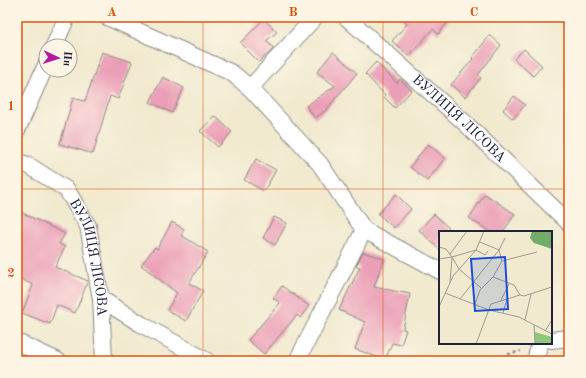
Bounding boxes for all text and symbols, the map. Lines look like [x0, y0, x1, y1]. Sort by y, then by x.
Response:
text: A [107, 6, 117, 19]
text: B [288, 6, 298, 19]
text: C [470, 6, 478, 19]
north arrow [38, 38, 78, 78]
text: Пн [60, 51, 72, 67]
street label: ВУЛИЦЯ ЛІСОВА [409, 72, 509, 165]
text: 1 [7, 100, 15, 113]
street label: ВУЛИЦЯ ЛІСОВА [67, 196, 109, 317]
inset map [439, 231, 552, 344]
text: 2 [7, 267, 15, 280]

